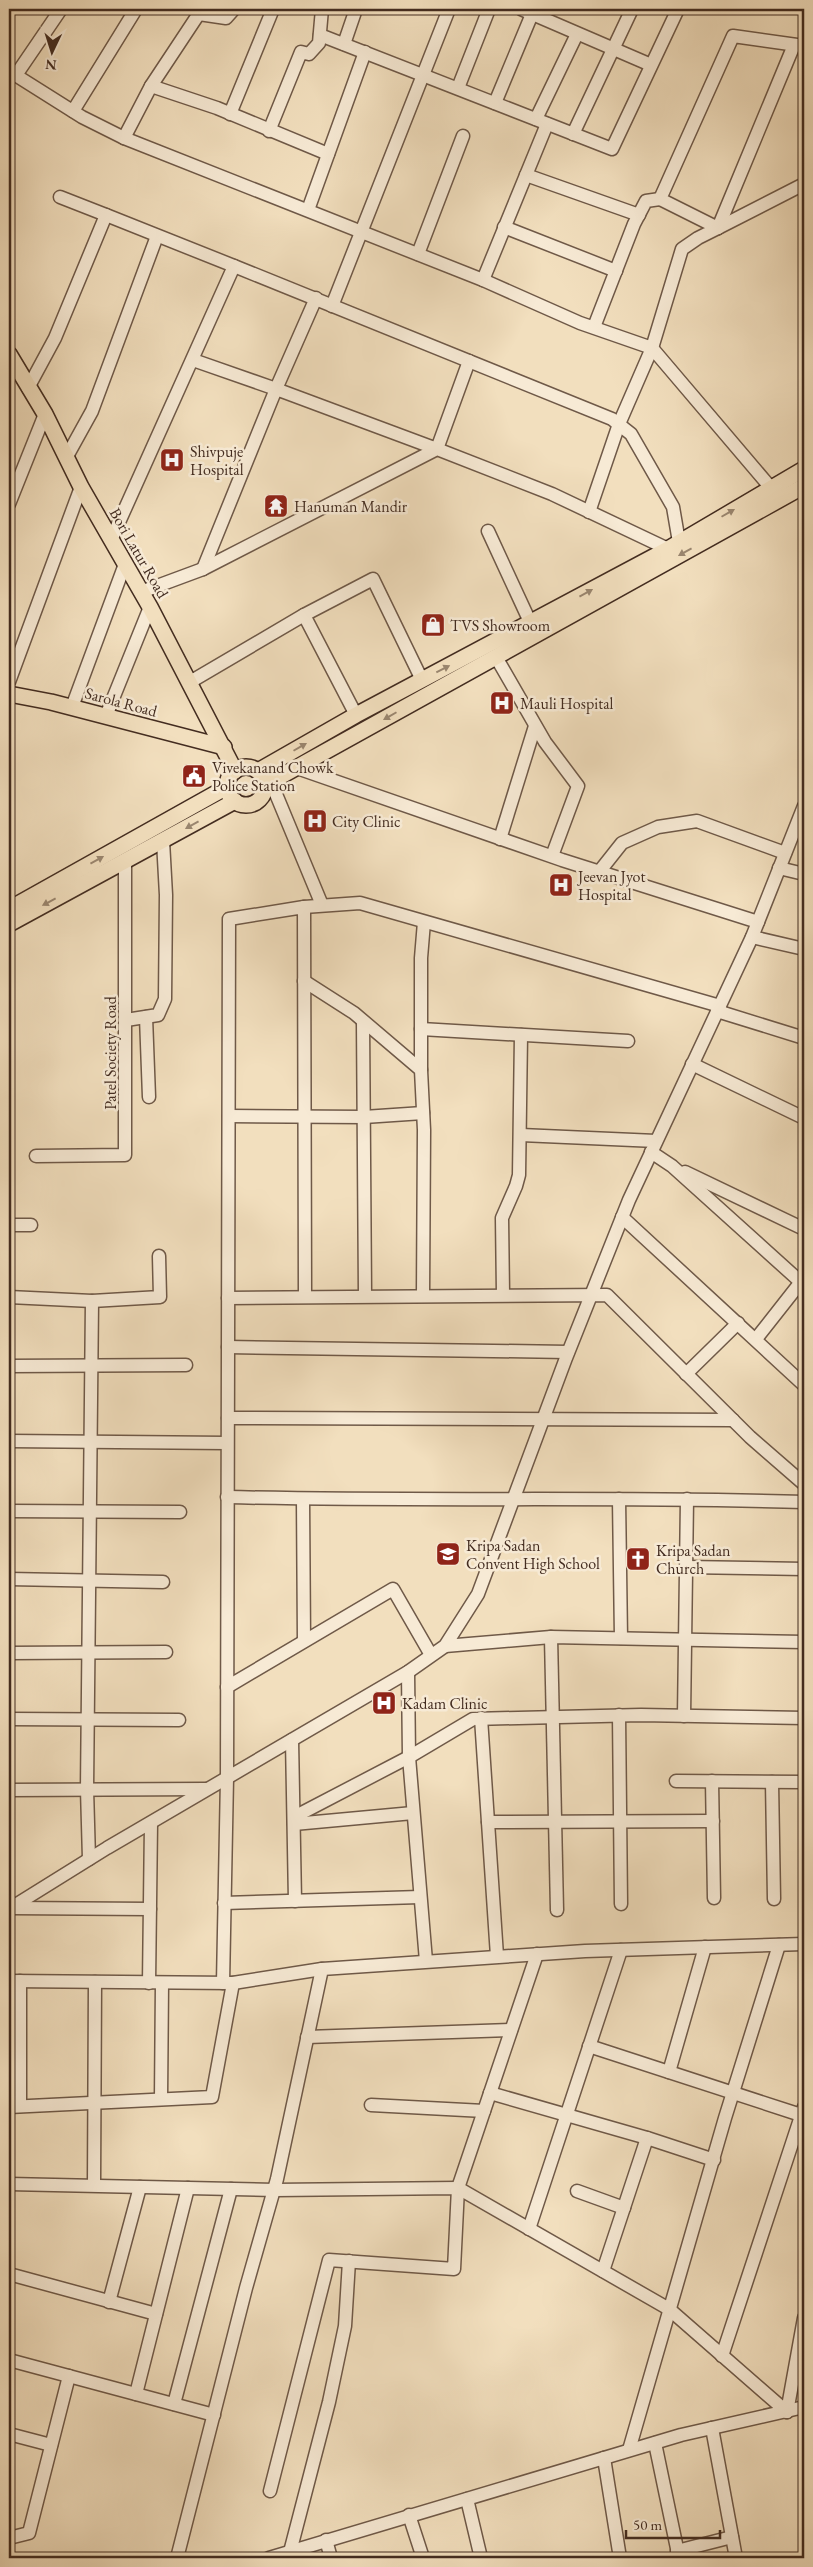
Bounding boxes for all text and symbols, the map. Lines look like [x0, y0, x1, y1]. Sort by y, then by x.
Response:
north arrow [28, 28, 78, 78]
text: N [44, 56, 57, 74]
place label: Shivpuje Hospital [190, 441, 244, 480]
hospital icon: Shivpuje Hospital [159, 447, 185, 473]
temple icon: Hanuman Mandir [263, 493, 289, 519]
place label: Hanuman Mandir [294, 496, 408, 517]
street label: Bori Latur Road [105, 504, 174, 603]
one-way arrow [721, 509, 734, 518]
one-way arrow [678, 548, 692, 556]
one-way arrow [579, 589, 594, 597]
shop icon: TVS Showroom [420, 612, 446, 638]
place label: TVS Showroom [450, 615, 551, 636]
one-way arrow [436, 665, 450, 673]
street label: Sarola Road [83, 682, 160, 722]
hospital icon: Mauli Hospital [489, 690, 515, 716]
place label: Mauli Hospital [520, 693, 614, 714]
one-way arrow [384, 712, 397, 721]
one-way arrow [293, 743, 308, 751]
place label: Vivekanand Chowk Police Station [212, 757, 334, 796]
public building icon: Vivekanand Chowk Police Station [181, 763, 207, 789]
hospital icon: City Clinic [302, 808, 328, 834]
place label: City Clinic [332, 811, 401, 832]
one-way arrow [185, 821, 199, 829]
one-way arrow [91, 855, 104, 864]
place label: Jeevan Jyot Hospital [576, 866, 646, 905]
hospital icon: Jeevan Jyot Hospital [548, 872, 574, 898]
one-way arrow [42, 898, 57, 906]
street label: Patel Society Road [100, 995, 121, 1110]
place label: Kripa Sadan Convent High School [466, 1535, 600, 1574]
place label: Kripa Sadan Church [656, 1540, 731, 1579]
school or university icon: Kripa Sadan Convent High School [435, 1541, 461, 1567]
church icon: Kripa Sadan Church [625, 1546, 651, 1572]
hospital icon: Kadam Clinic [371, 1690, 397, 1716]
place label: Kadam Clinic [402, 1693, 487, 1714]
scale bar [626, 2507, 719, 2539]
text: 50 m [633, 2515, 662, 2534]

